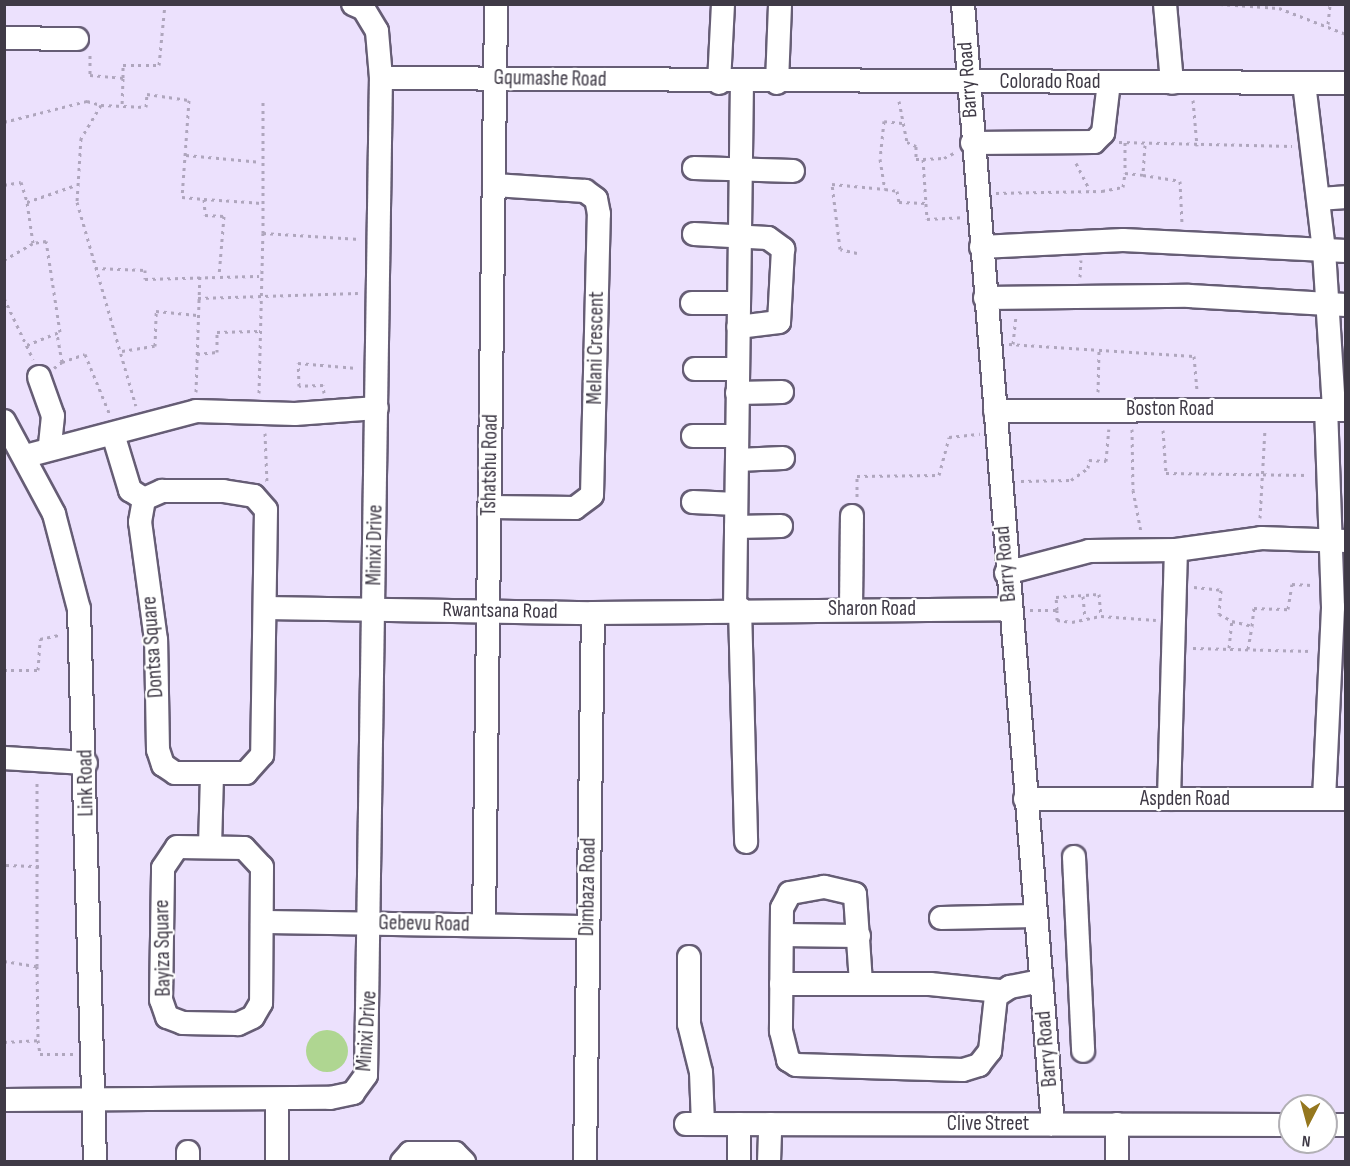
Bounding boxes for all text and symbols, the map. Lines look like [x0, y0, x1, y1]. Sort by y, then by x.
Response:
street label: Barry Road [953, 41, 983, 119]
street label: Gqumashe Road [493, 65, 607, 93]
street label: Colorado Road [1000, 69, 1100, 95]
street label: Melani Crescent [582, 291, 610, 405]
street label: Boston Road [1126, 396, 1214, 422]
street label: Tshatshu Road [477, 414, 503, 516]
street label: Minixi Drive [362, 504, 388, 586]
street label: Barry Road [990, 525, 1022, 603]
street label: Dontsa Square [137, 595, 169, 699]
street label: Sharon Road [828, 596, 916, 622]
street label: Rwantsana Road [442, 597, 558, 625]
street label: Link Road [73, 749, 99, 817]
street label: Aspden Road [1140, 786, 1230, 812]
street label: Dimbaza Road [575, 838, 601, 936]
street label: Bayiza Square [150, 899, 176, 997]
street label: Gebevu Road [378, 911, 470, 937]
street label: Minixi Drive [352, 990, 382, 1072]
street label: Barry Road [1031, 1010, 1063, 1088]
north arrow [1278, 1094, 1338, 1154]
street label: Clive Street [947, 1111, 1029, 1137]
text: N [1301, 1131, 1312, 1150]

